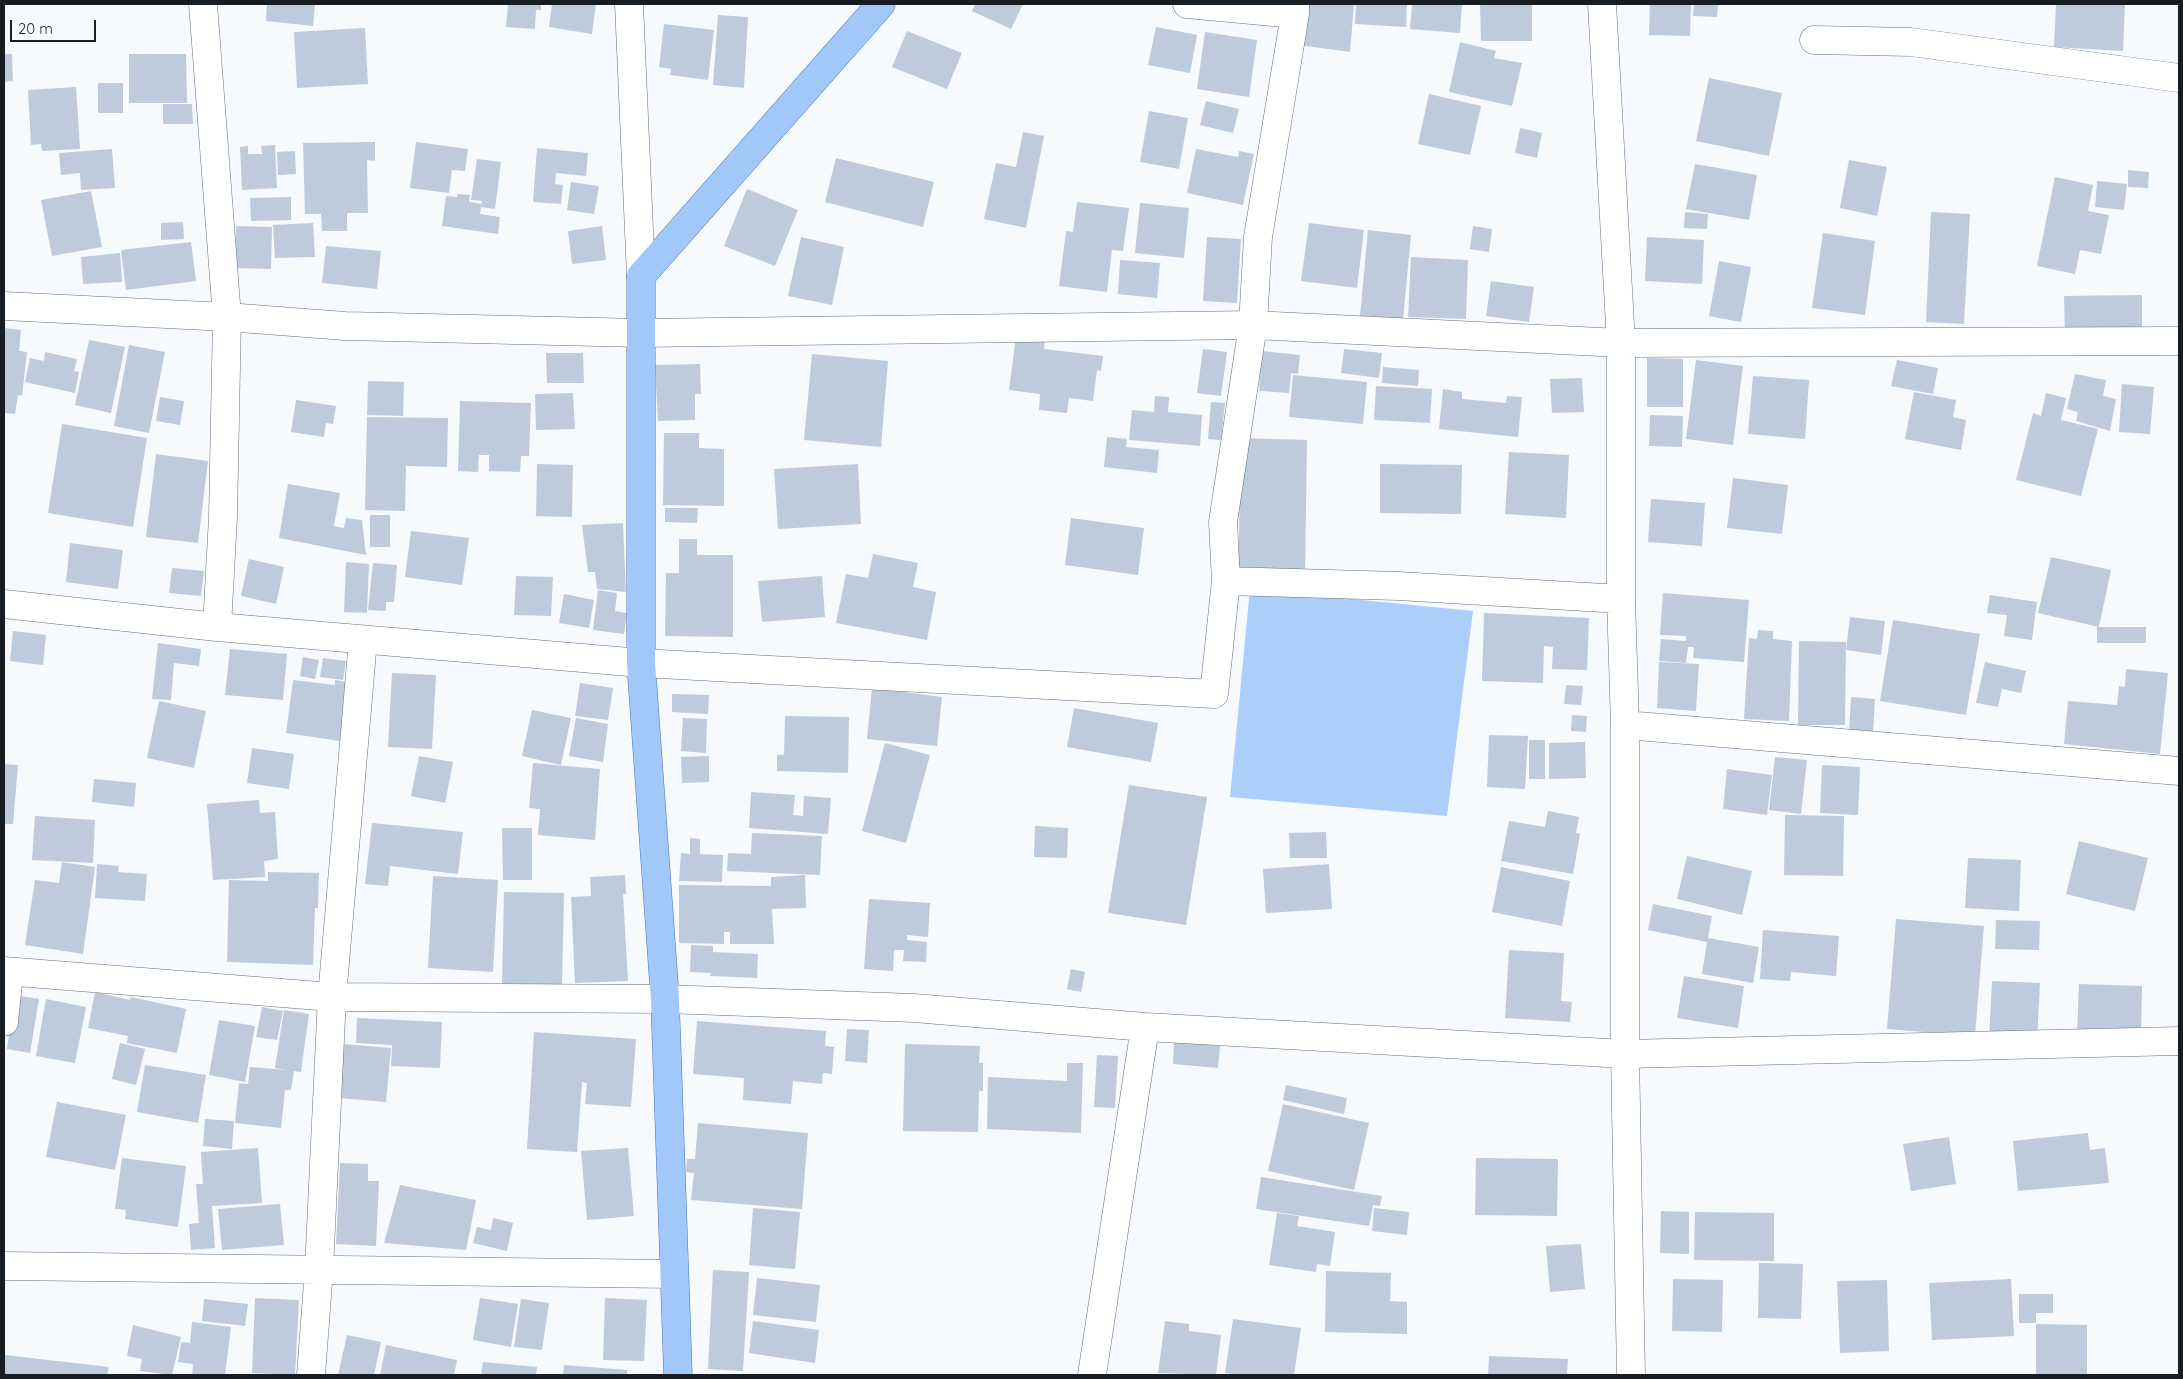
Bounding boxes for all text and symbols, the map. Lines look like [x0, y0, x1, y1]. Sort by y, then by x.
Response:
scale bar [12, 10, 99, 42]
text: 20 m [18, 19, 53, 38]

